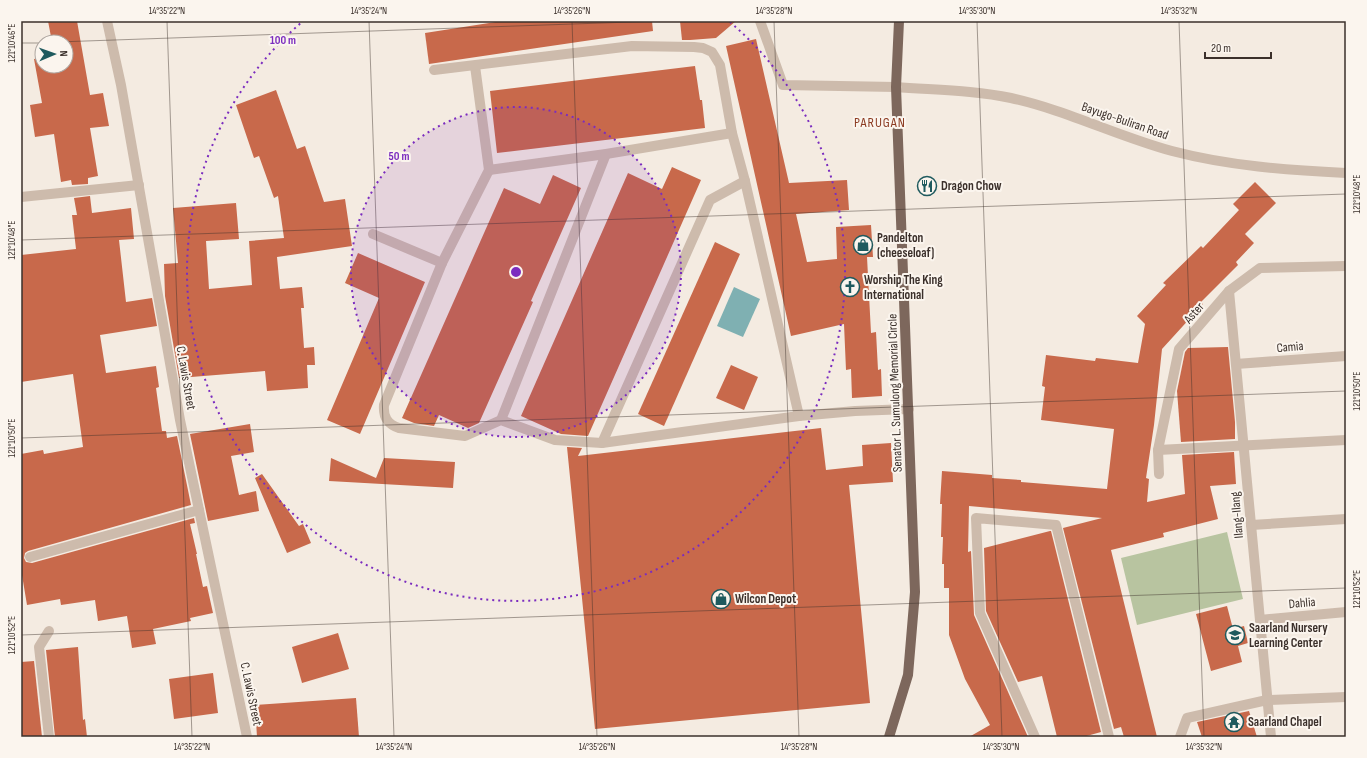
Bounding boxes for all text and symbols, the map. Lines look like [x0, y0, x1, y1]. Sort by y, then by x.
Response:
text: 14°35'22"N [149, 5, 185, 17]
text: 14°35'24"N [351, 5, 387, 17]
text: 14°35'26"N [554, 5, 590, 17]
text: 14°35'28"N [756, 5, 792, 17]
text: 14°35'30"N [959, 5, 995, 17]
text: 14°35'32"N [1161, 5, 1197, 17]
text: 121°10'46"E [6, 24, 18, 62]
text: 100 m [270, 33, 296, 48]
north arrow [34, 34, 74, 74]
scale bar [1205, 34, 1271, 60]
text: 20 m [1211, 41, 1231, 56]
text: N [57, 51, 70, 57]
street label: Bayugo-Buliran Road [1080, 99, 1170, 143]
district label: PARUGAN [854, 114, 906, 131]
text: 50 m [389, 149, 409, 164]
restaurant icon: Dragon Chow [916, 175, 938, 197]
text: 121°10'48"E [1351, 175, 1363, 213]
place label: Dragon Chow [941, 178, 1002, 194]
text: 121°10'48"E [6, 221, 18, 259]
place label: Pandelton (cheeseloaf) [877, 230, 934, 261]
shop icon: Pandelton (cheeseloaf) [852, 234, 874, 256]
centre of rings [509, 265, 523, 279]
place label: Worship The King International [864, 272, 943, 303]
church icon: Worship The King International [839, 276, 861, 298]
street label: Aster [1180, 299, 1208, 328]
street label: Senator L. Sumulong Memorial Circle [884, 313, 906, 473]
street label: Camia [1276, 338, 1304, 356]
street label: C. Lawis Street [173, 345, 199, 411]
text: 121°10'50"E [1351, 372, 1363, 410]
text: 121°10'50"E [6, 419, 18, 457]
street label: Ilang-Ilang [1227, 491, 1247, 539]
text: 121°10'52"E [1351, 570, 1363, 608]
shop icon: Wilcon Depot [710, 588, 732, 610]
place label: Wilcon Depot [735, 591, 797, 607]
street label: Dahlia [1288, 594, 1316, 612]
text: 121°10'52"E [6, 616, 18, 654]
place label: Saarland Nursery Learning Center [1249, 620, 1328, 651]
school or university icon: Saarland Nursery Learning Center [1224, 624, 1246, 646]
street label: C. Lawis Street [236, 661, 266, 727]
temple icon: Saarland Chapel [1223, 711, 1245, 733]
place label: Saarland Chapel [1248, 714, 1322, 730]
text: 14°35'22"N [174, 741, 210, 753]
text: 14°35'24"N [376, 741, 412, 753]
text: 14°35'26"N [579, 741, 615, 753]
text: 14°35'28"N [781, 741, 817, 753]
text: 14°35'30"N [983, 741, 1019, 753]
text: 14°35'32"N [1186, 741, 1222, 753]

